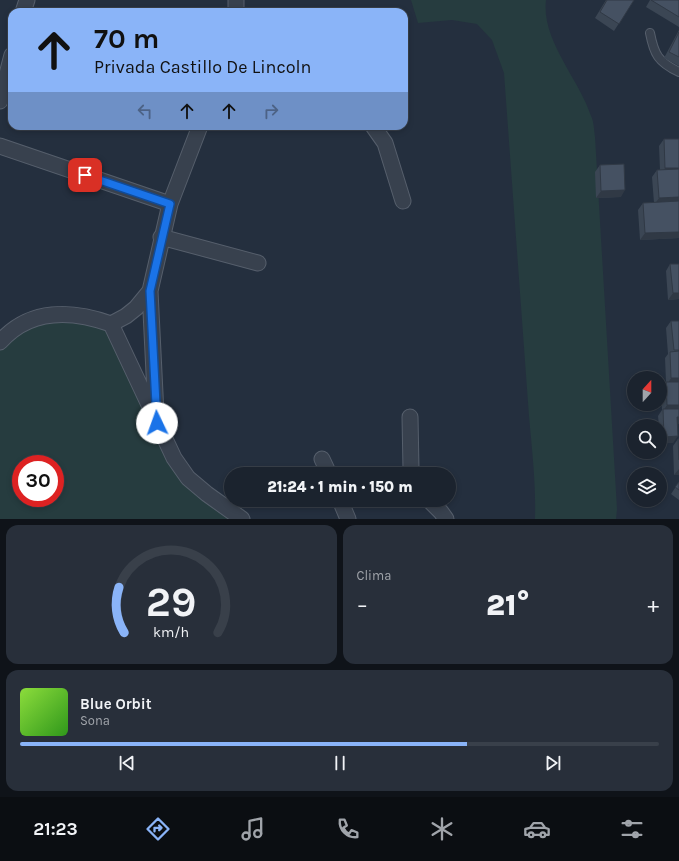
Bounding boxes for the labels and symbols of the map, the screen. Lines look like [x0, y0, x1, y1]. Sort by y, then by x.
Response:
pin [68, 158, 102, 192]
north arrow [627, 371, 667, 411]
position arrow [136, 402, 178, 444]
speed limit sign: 30 [12, 455, 64, 507]

